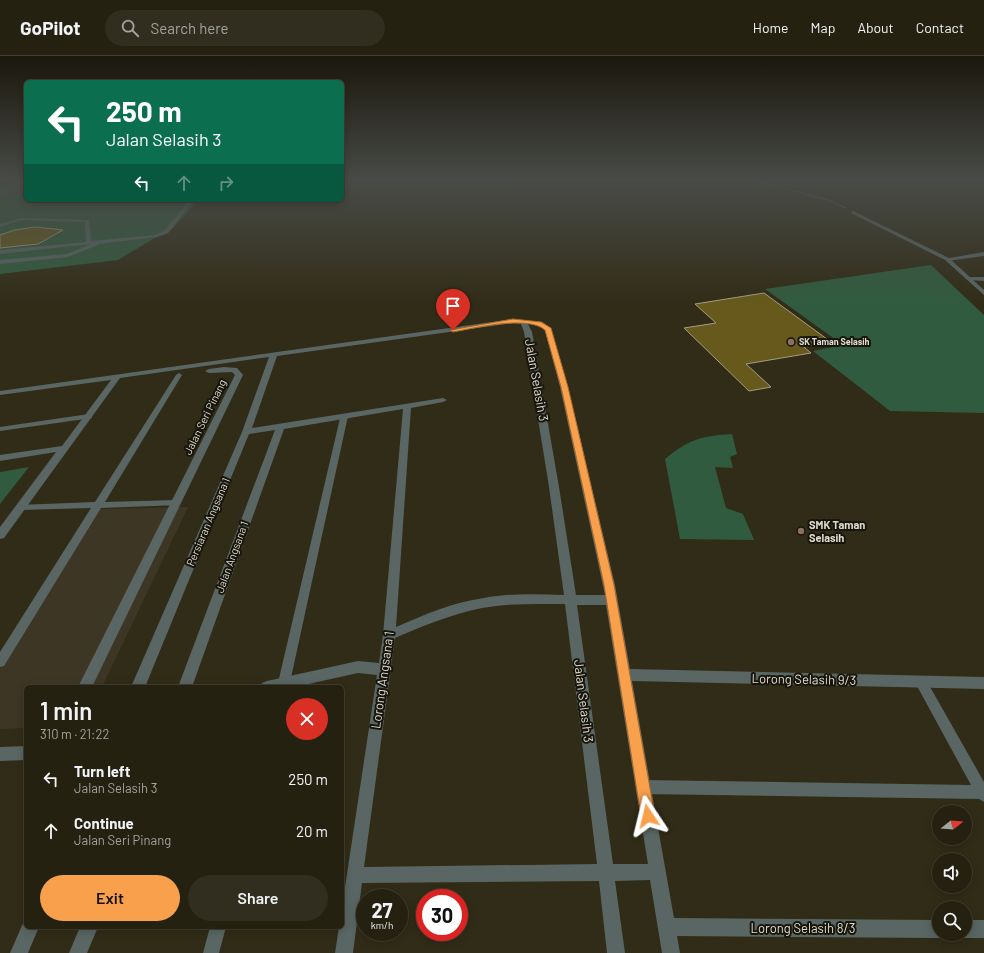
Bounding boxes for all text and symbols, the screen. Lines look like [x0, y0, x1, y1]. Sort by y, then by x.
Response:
search box [105, 10, 385, 46]
text: GoPilot [20, 16, 81, 39]
icon: search [119, 17, 141, 39]
text: Search here [151, 19, 229, 37]
text: Home [753, 19, 789, 36]
text: Map [811, 19, 835, 36]
text: About [857, 19, 894, 36]
text: Contact [916, 19, 964, 36]
text: 250 m [106, 94, 182, 128]
icon: left [40, 96, 92, 148]
text: Jalan Selasih 3 [106, 128, 222, 150]
icon: left [131, 172, 153, 194]
icon: ahead [173, 172, 195, 194]
icon: right [215, 172, 237, 194]
pin [436, 289, 470, 330]
icon: arrive [442, 295, 464, 317]
place label: SK Taman Selasih [799, 336, 870, 347]
marker: SK Taman Selasih [786, 337, 796, 347]
street label: Jalan Selasih 3 [522, 338, 552, 422]
street label: Jalan Seri Pinang [181, 377, 228, 457]
street label: Persiaran Angsana 1 [183, 476, 232, 568]
place label: SMK Taman Selasih [809, 518, 865, 544]
street label: Jalan Angsana 1 [213, 519, 250, 594]
marker: SMK Taman Selasih [796, 526, 806, 536]
street label: Lorong Angsana 1 [367, 630, 397, 730]
street label: Jalan Selasih 3 [571, 659, 597, 743]
street label: Lorong Selasih 9/3 [751, 670, 857, 688]
text: 1 min [40, 696, 92, 725]
button: close [286, 698, 328, 740]
text: 310 m · 21:22 [40, 726, 109, 742]
text: Turn left [74, 762, 130, 780]
icon: left [40, 768, 62, 790]
text: 250 m [288, 770, 328, 788]
text: Jalan Selasih 3 [74, 780, 157, 796]
position arrow [627, 795, 669, 837]
north arrow [932, 805, 972, 845]
map controls [932, 805, 972, 941]
text: Continue [74, 814, 134, 832]
icon: ahead [40, 820, 62, 842]
text: 20 m [296, 822, 328, 840]
text: Jalan Seri Pinang [74, 832, 171, 848]
button: sound [932, 853, 972, 893]
button: Exit [40, 875, 180, 921]
button: Share [188, 875, 328, 921]
speed limit sign: 30 [416, 889, 468, 941]
text: 27 [371, 898, 393, 922]
button: search [932, 901, 972, 941]
text: km/h [371, 919, 393, 931]
street label: Lorong Selasih 8/3 [751, 920, 855, 936]

